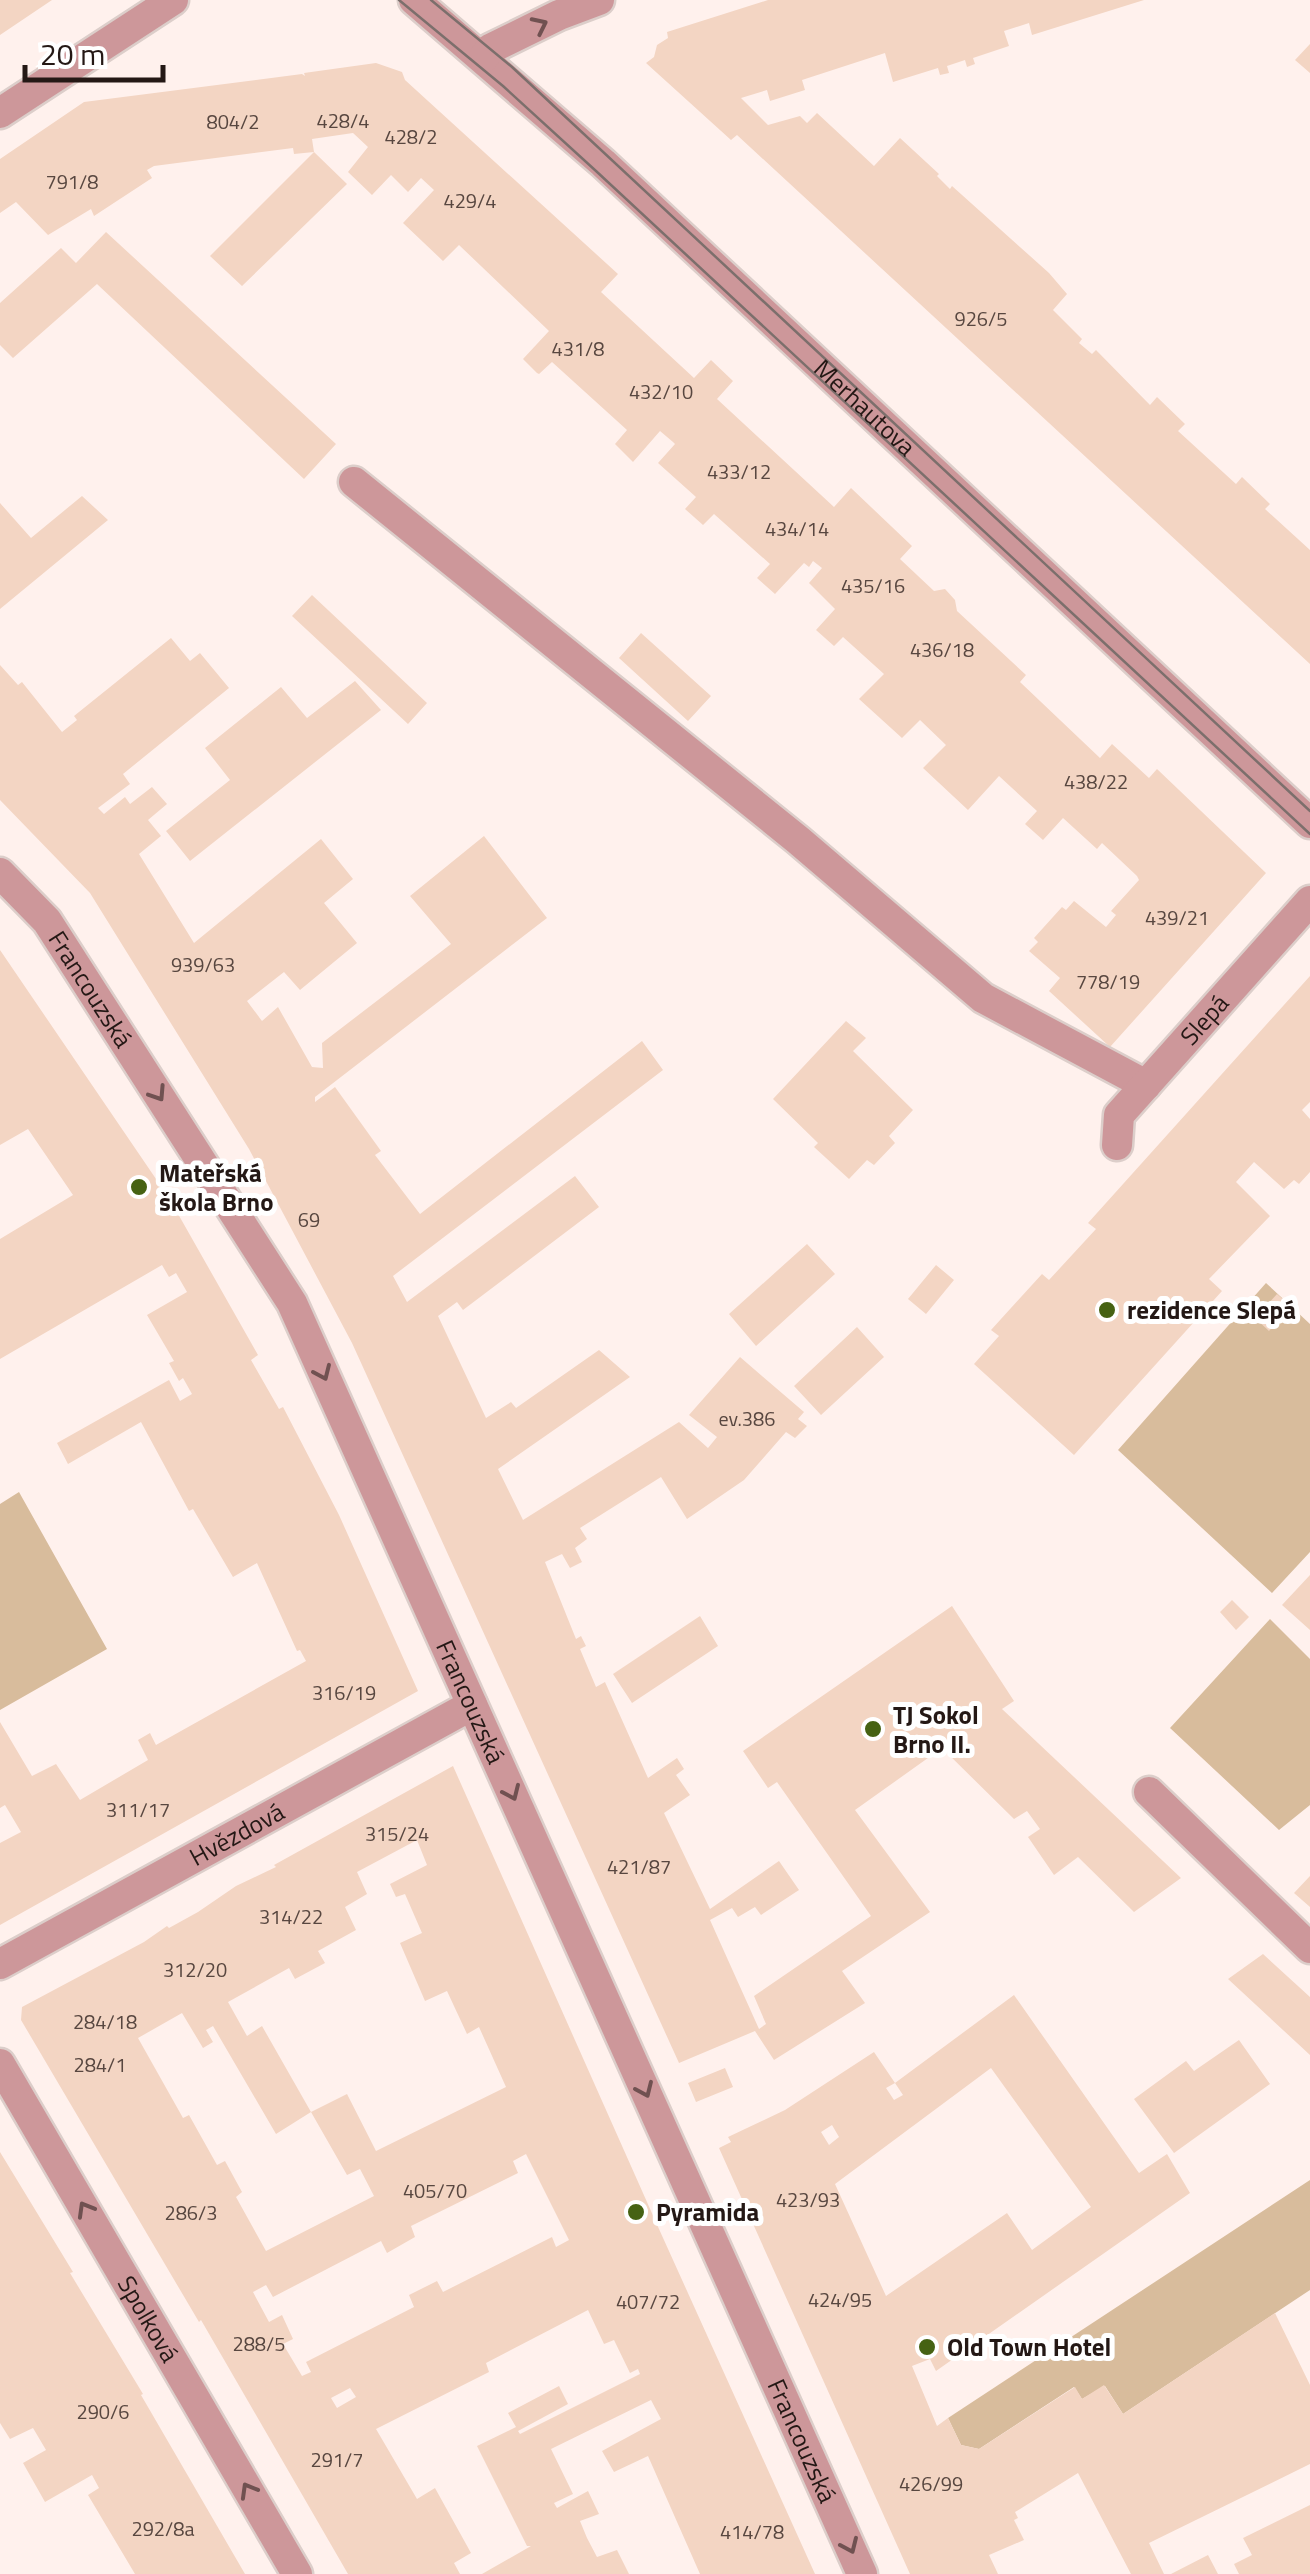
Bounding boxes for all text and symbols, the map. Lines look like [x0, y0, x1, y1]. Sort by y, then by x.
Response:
one-way arrow [529, 18, 547, 37]
scale bar [25, 20, 162, 82]
text: 20 m [40, 31, 105, 77]
house number: 428/4 [316, 105, 370, 136]
house number: 804/2 [206, 106, 260, 137]
house number: 428/2 [384, 121, 438, 152]
house number: 791/8 [45, 166, 99, 197]
house number: 429/4 [443, 185, 497, 216]
house number: 926/5 [954, 303, 1008, 334]
house number: 431/8 [551, 333, 605, 364]
street label: Merhautova [805, 350, 925, 465]
house number: 432/10 [629, 376, 693, 407]
house number: 433/12 [707, 456, 771, 487]
house number: 434/14 [765, 513, 829, 544]
house number: 435/16 [841, 570, 905, 601]
house number: 436/18 [910, 634, 974, 665]
house number: 438/22 [1064, 766, 1128, 797]
house number: 439/21 [1145, 902, 1209, 933]
street label: Francouzská [39, 923, 143, 1055]
house number: 939/63 [171, 949, 235, 980]
house number: 778/19 [1076, 966, 1140, 997]
street label: Slepá [1171, 985, 1238, 1054]
one-way arrow [145, 1083, 164, 1101]
place label: Mateřská škola Brno [159, 1154, 273, 1221]
marker: Mateřská škola Brno [128, 1176, 150, 1198]
house number: 69 [298, 1204, 320, 1235]
place label: rezidence Slepá [1127, 1291, 1296, 1329]
marker: rezidence Slepá [1096, 1299, 1118, 1321]
one-way arrow [311, 1363, 331, 1381]
house number: ev.386 [719, 1403, 775, 1434]
street label: Francouzská [426, 1634, 515, 1770]
house number: 316/19 [312, 1677, 376, 1708]
place label: TJ Sokol Brno II. [893, 1696, 979, 1763]
marker: TJ Sokol Brno II. [862, 1718, 884, 1740]
one-way arrow [500, 1783, 520, 1801]
street label: Hvězdová [182, 1792, 291, 1876]
house number: 311/17 [106, 1794, 170, 1825]
house number: 315/24 [365, 1818, 429, 1849]
house number: 421/87 [607, 1851, 671, 1882]
house number: 314/22 [259, 1901, 323, 1932]
house number: 312/20 [163, 1954, 227, 1985]
house number: 284/18 [73, 2006, 137, 2037]
house number: 284/1 [73, 2049, 127, 2080]
one-way arrow [633, 2080, 653, 2098]
house number: 405/70 [403, 2175, 467, 2206]
house number: 423/93 [776, 2184, 840, 2215]
place label: Pyramida [656, 2193, 759, 2231]
house number: 286/3 [164, 2197, 218, 2228]
marker: Pyramida [625, 2201, 647, 2223]
one-way arrow [77, 2202, 97, 2220]
street label: Spolková [108, 2268, 189, 2370]
house number: 424/95 [808, 2284, 872, 2315]
house number: 407/72 [616, 2286, 680, 2317]
house number: 288/5 [232, 2328, 286, 2359]
place label: Old Town Hotel [947, 2328, 1111, 2366]
marker: Old Town Hotel [916, 2336, 938, 2358]
street label: Francouzská [758, 2373, 847, 2509]
house number: 290/6 [76, 2396, 130, 2427]
house number: 291/7 [310, 2444, 364, 2475]
house number: 426/99 [899, 2468, 963, 2499]
one-way arrow [241, 2483, 260, 2501]
house number: 292/8a [131, 2513, 195, 2544]
house number: 414/78 [720, 2516, 784, 2547]
one-way arrow [838, 2536, 858, 2554]

